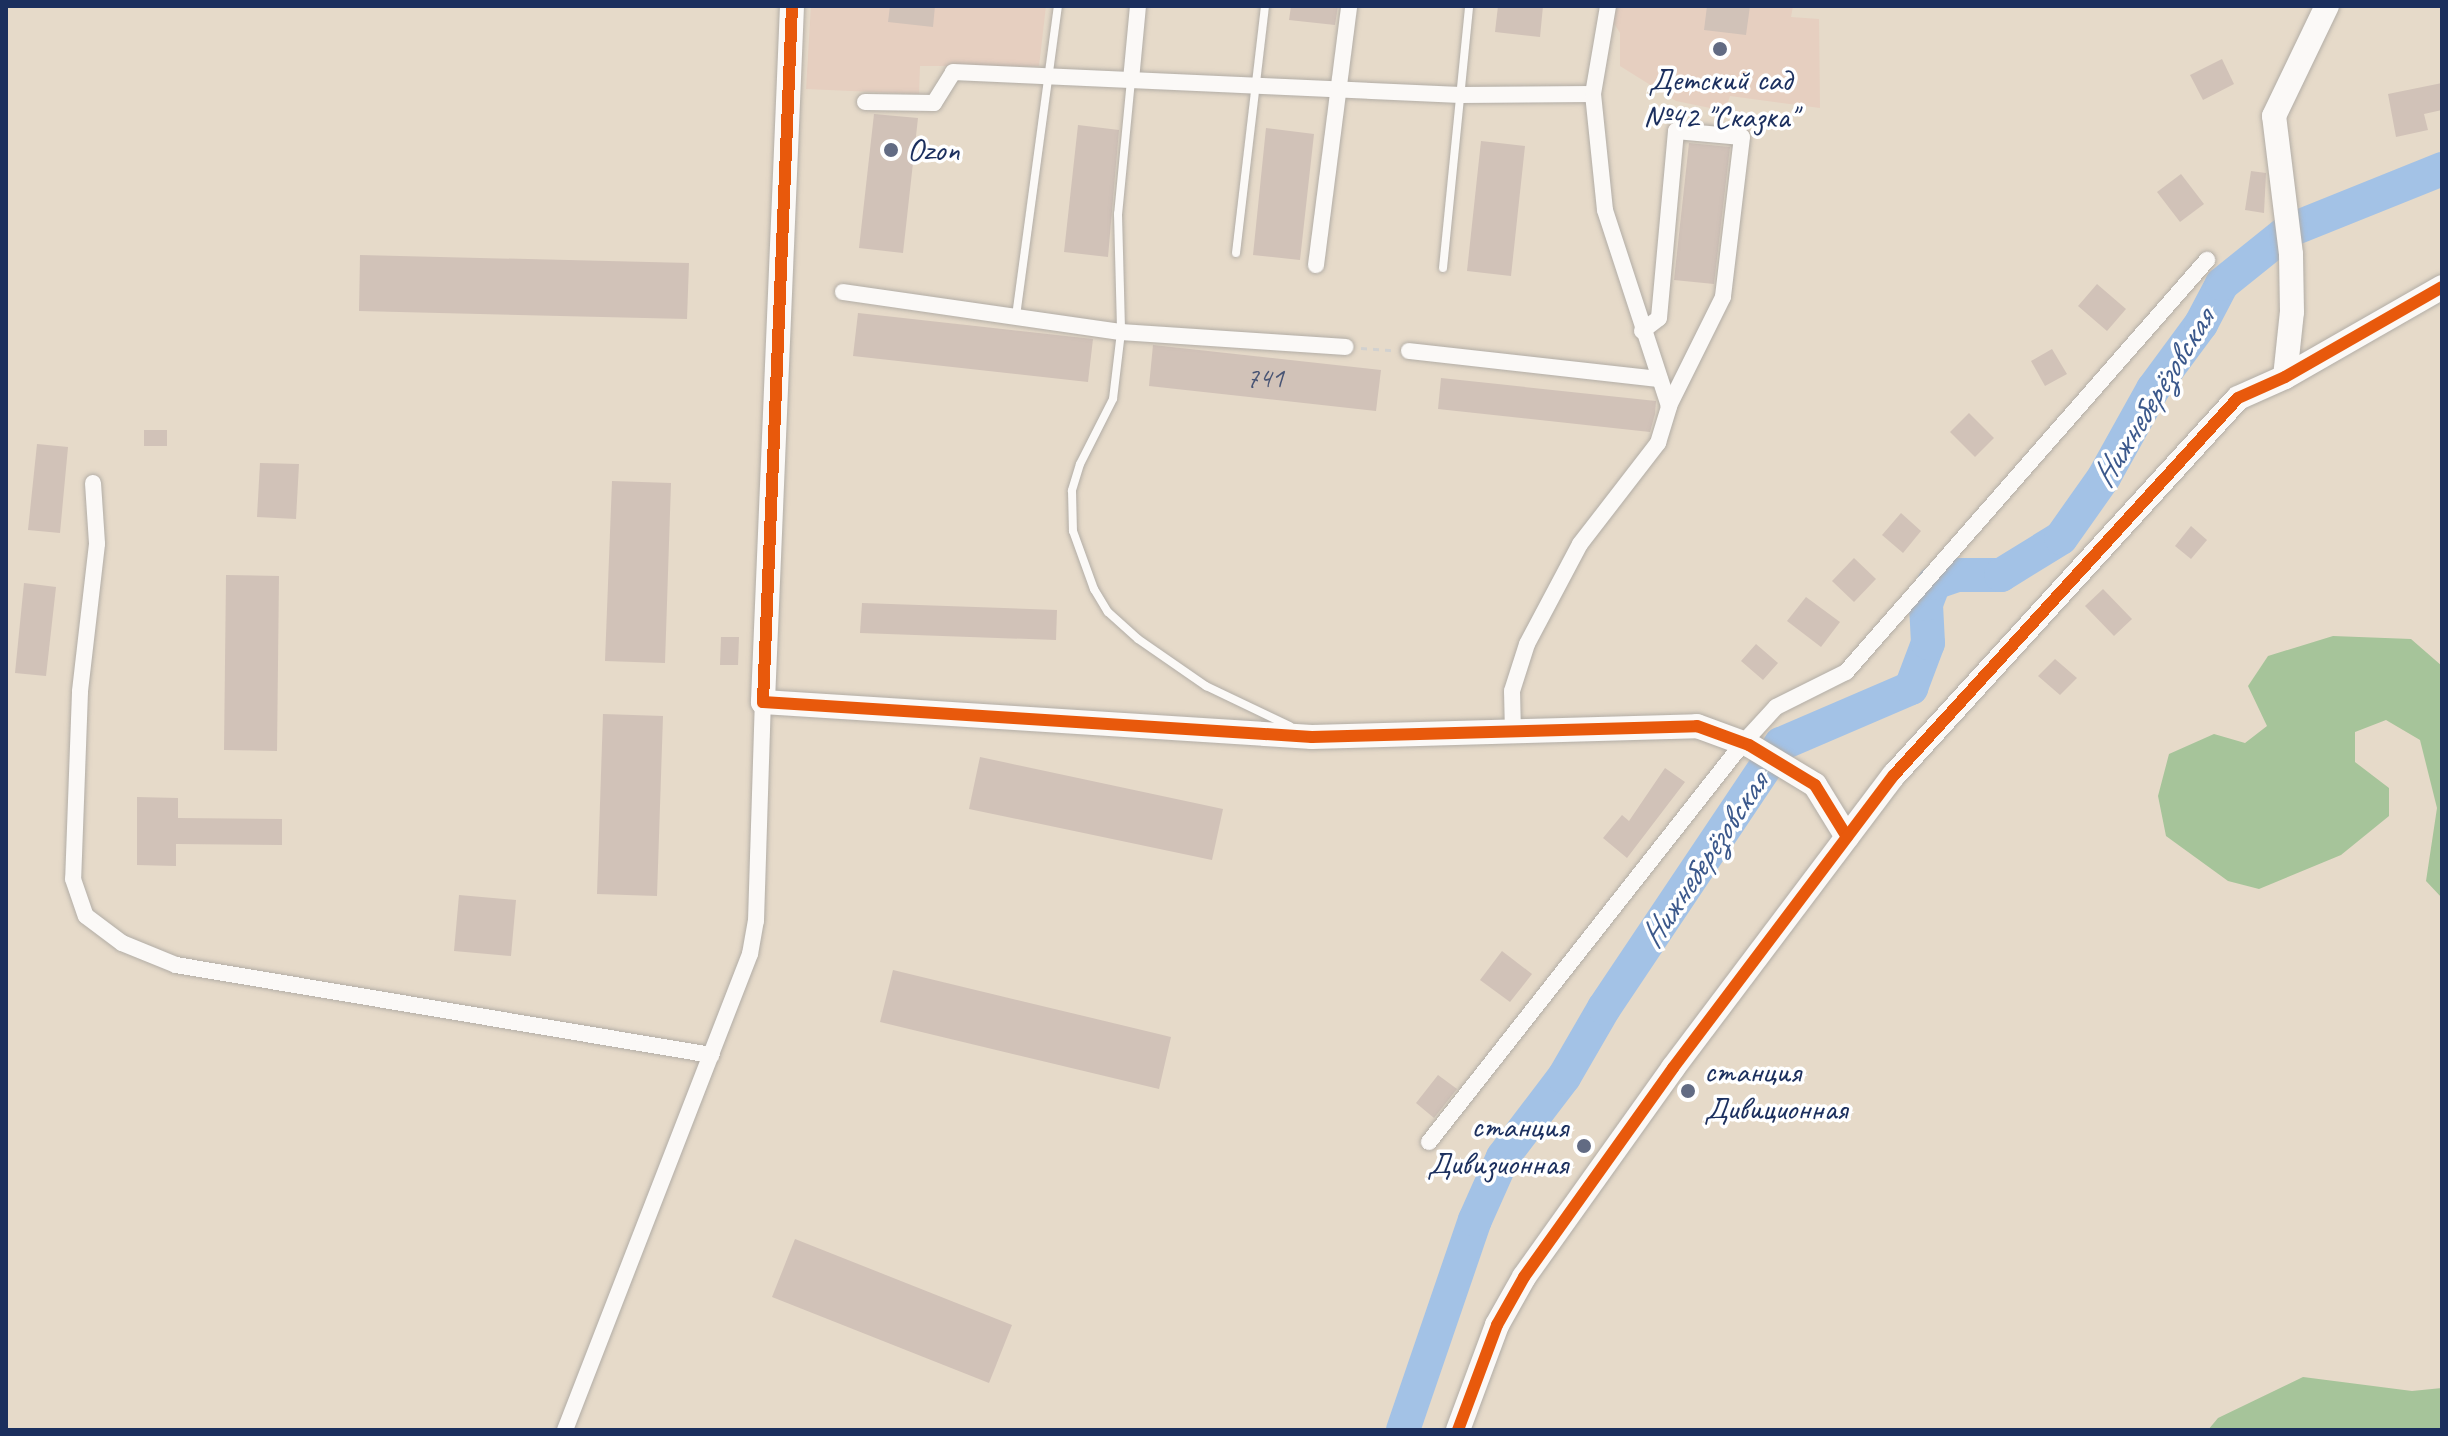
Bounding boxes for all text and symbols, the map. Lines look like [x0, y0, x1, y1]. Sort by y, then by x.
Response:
marker: Детский сад №42 "Сказка" [1711, 40, 1729, 58]
place label: Детский сад №42 "Сказка" [1643, 62, 1797, 137]
place label: Ozon [907, 131, 960, 169]
marker: Ozon [882, 141, 900, 159]
water label: Нижнеберёзовская [2081, 302, 2223, 494]
house number: 741 [1246, 361, 1284, 395]
water label: Нижнеберёзовская [1630, 765, 1776, 955]
place label: станция Дивиционная [1704, 1054, 1847, 1129]
marker: станция Дивиционная [1679, 1082, 1697, 1100]
place label: станция Дивизионная [1427, 1109, 1568, 1184]
marker: станция Дивизионная [1575, 1137, 1593, 1155]

